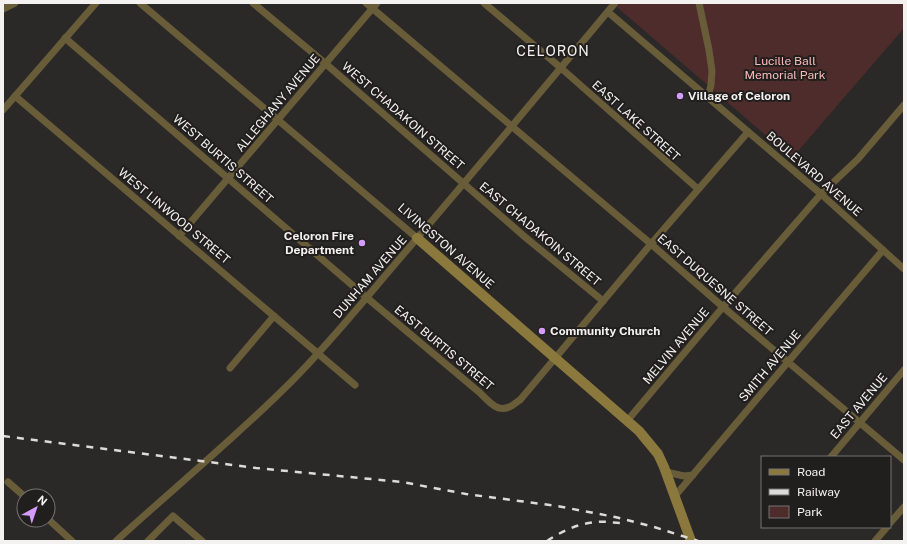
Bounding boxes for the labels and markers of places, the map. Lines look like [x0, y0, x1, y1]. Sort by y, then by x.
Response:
place label: Village of Celoron [688, 89, 790, 103]
marker: Village of Celoron [675, 91, 685, 101]
place label: Celoron Fire Department [284, 229, 354, 257]
marker: Celoron Fire Department [357, 238, 367, 248]
place label: Community Church [550, 324, 660, 338]
marker: Community Church [537, 326, 547, 336]

